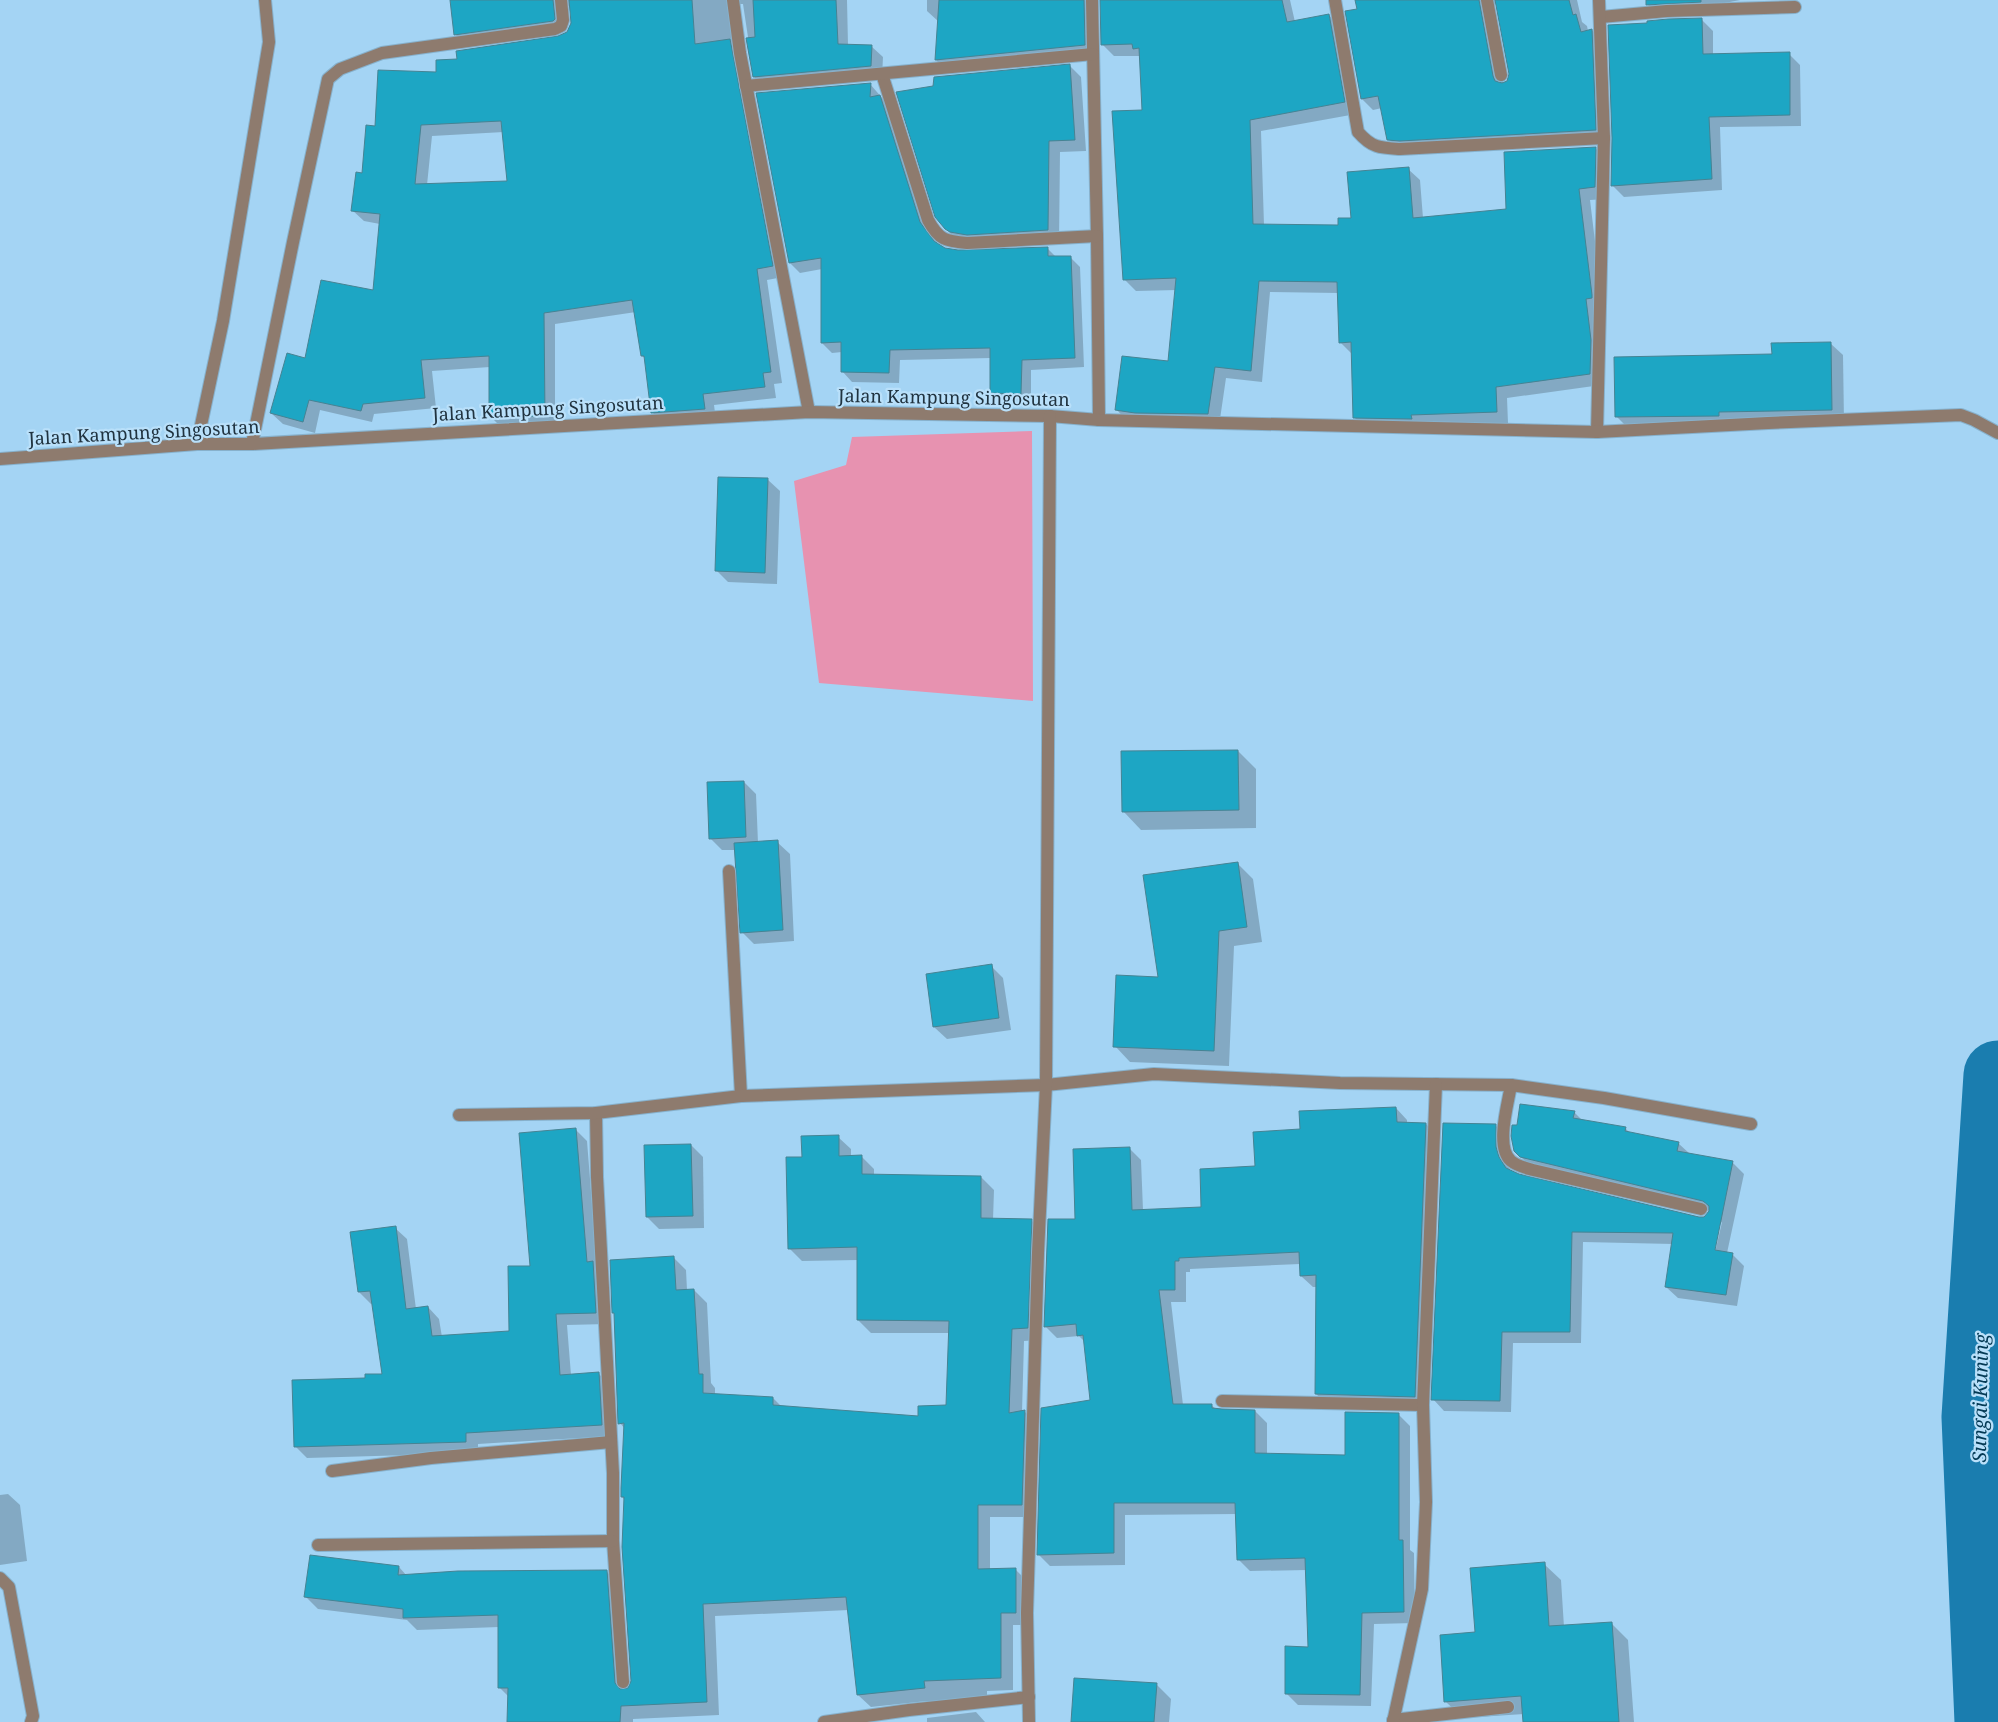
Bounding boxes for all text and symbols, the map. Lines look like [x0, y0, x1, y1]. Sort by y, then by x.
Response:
street label: Jalan Kampung Singosutan [837, 383, 1070, 411]
street label: Jalan Kampung Singosutan [431, 390, 665, 426]
street label: Jalan Kampung Singosutan [27, 414, 261, 450]
water label: Sungai Kuning [1966, 1332, 1994, 1463]

